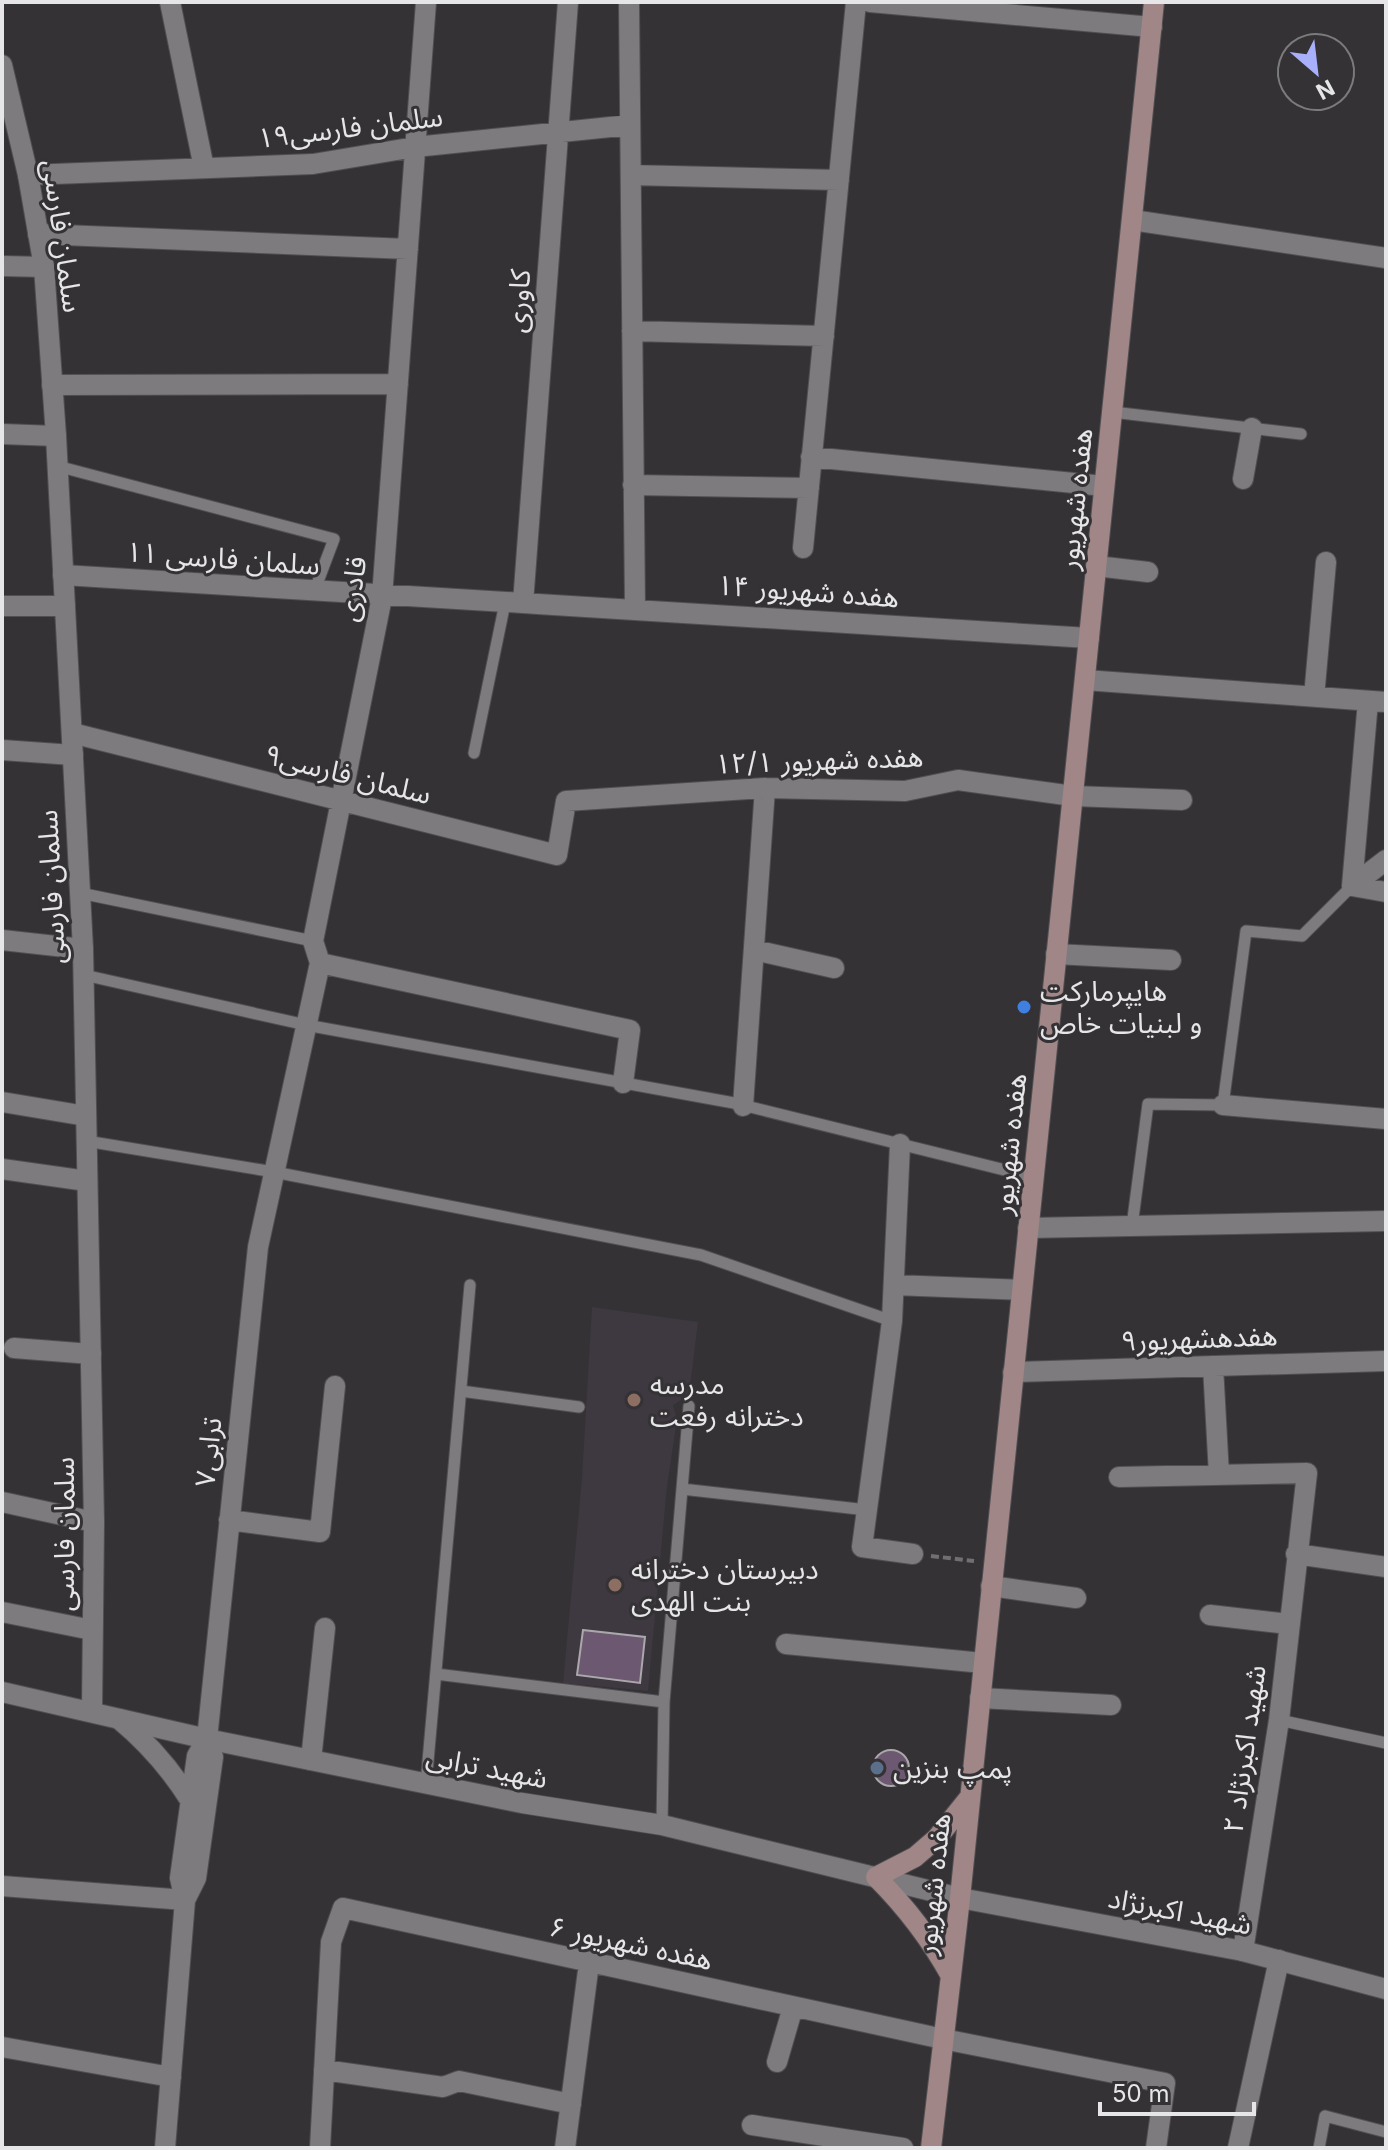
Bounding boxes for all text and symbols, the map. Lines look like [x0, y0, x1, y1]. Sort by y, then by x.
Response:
north arrow [1276, 32, 1356, 112]
text: N [1312, 74, 1339, 105]
street label: سلمان فارسی۱۹ [255, 99, 445, 155]
street label: سلمان فارسی [35, 157, 91, 315]
street label: کاوری [499, 268, 537, 334]
street label: هفده شهریور [1051, 426, 1099, 573]
street label: سلمان فارسی ۱۱ [125, 534, 321, 582]
street label: قادری [331, 554, 373, 624]
street label: هفده شهریور ۱۴ [716, 568, 900, 614]
street label: سلمان فارسی۹ [261, 737, 435, 811]
street label: هفده شهریور ۱۲/۱ [714, 739, 924, 781]
street label: سلمان فارسی [30, 809, 72, 965]
place label: هایپرمارکت و لبنیات خاص [1040, 974, 1202, 1040]
marker: هایپرمارکت و لبنیات خاص [1015, 998, 1033, 1016]
street label: هفده شهریور [985, 1071, 1033, 1218]
street label: هفدهشهریور۹ [1120, 1318, 1278, 1358]
place label: مدرسه دخترانه رفعت [650, 1367, 804, 1433]
marker: مدرسه دخترانه رفعت [625, 1391, 643, 1409]
street label: ترابی۷ [187, 1416, 229, 1488]
street label: سلمان فارسی [47, 1457, 81, 1611]
place label: دبیرستان دخترانه بنت الهدی [631, 1552, 819, 1618]
marker: دبیرستان دخترانه بنت الهدی [606, 1576, 624, 1594]
street label: شهید اکبرنژاد ۲ [1215, 1663, 1273, 1835]
street label: شهید ترابی [423, 1739, 551, 1795]
place label: پمپ بنزین [893, 1751, 1012, 1787]
marker: پمپ بنزین [868, 1759, 886, 1777]
street label: هفده شهریور [909, 1811, 957, 1958]
street label: شهید اکبرنژاد [1105, 1880, 1255, 1942]
street label: هفده شهریور ۶ [546, 1909, 716, 1977]
scale bar [1100, 2066, 1254, 2116]
text: 50 m [1112, 2079, 1170, 2108]

